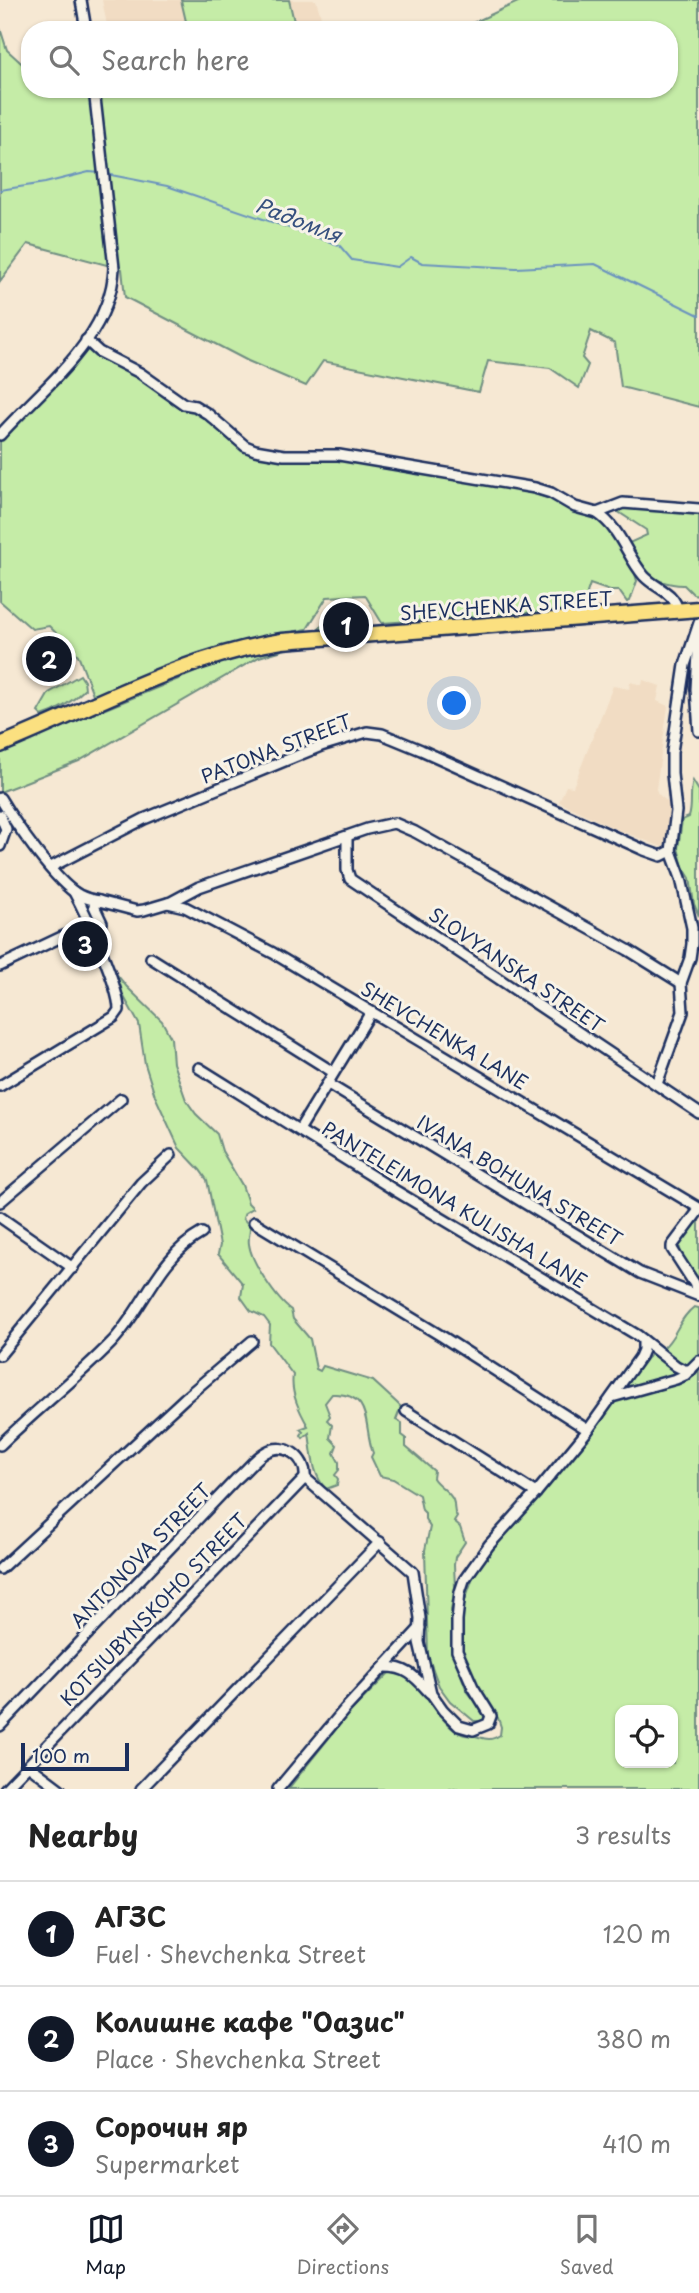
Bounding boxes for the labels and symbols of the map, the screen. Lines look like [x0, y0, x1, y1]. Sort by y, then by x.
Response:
water label: Радомля [252, 188, 348, 251]
street label: SHEVCHENKA STREET [399, 584, 613, 626]
pin: 1 [323, 599, 369, 651]
pin: 2 [26, 633, 72, 685]
your location [437, 686, 471, 720]
street label: PATONA STREET [197, 706, 355, 790]
street label: SLOVYANSKA STREET [424, 900, 611, 1038]
pin: 3 [62, 918, 108, 970]
street label: SHEVCHENKA LANE [356, 974, 534, 1096]
street label: IVANA BOHUNA STREET [412, 1108, 628, 1252]
street label: PANTELEIMONA KULISHA LANE [317, 1114, 593, 1294]
street label: ANTONOVA STREET [63, 1476, 217, 1634]
street label: KOTSIUBYNSKOHO STREET [53, 1506, 253, 1712]
scale bar [21, 1740, 130, 1772]

